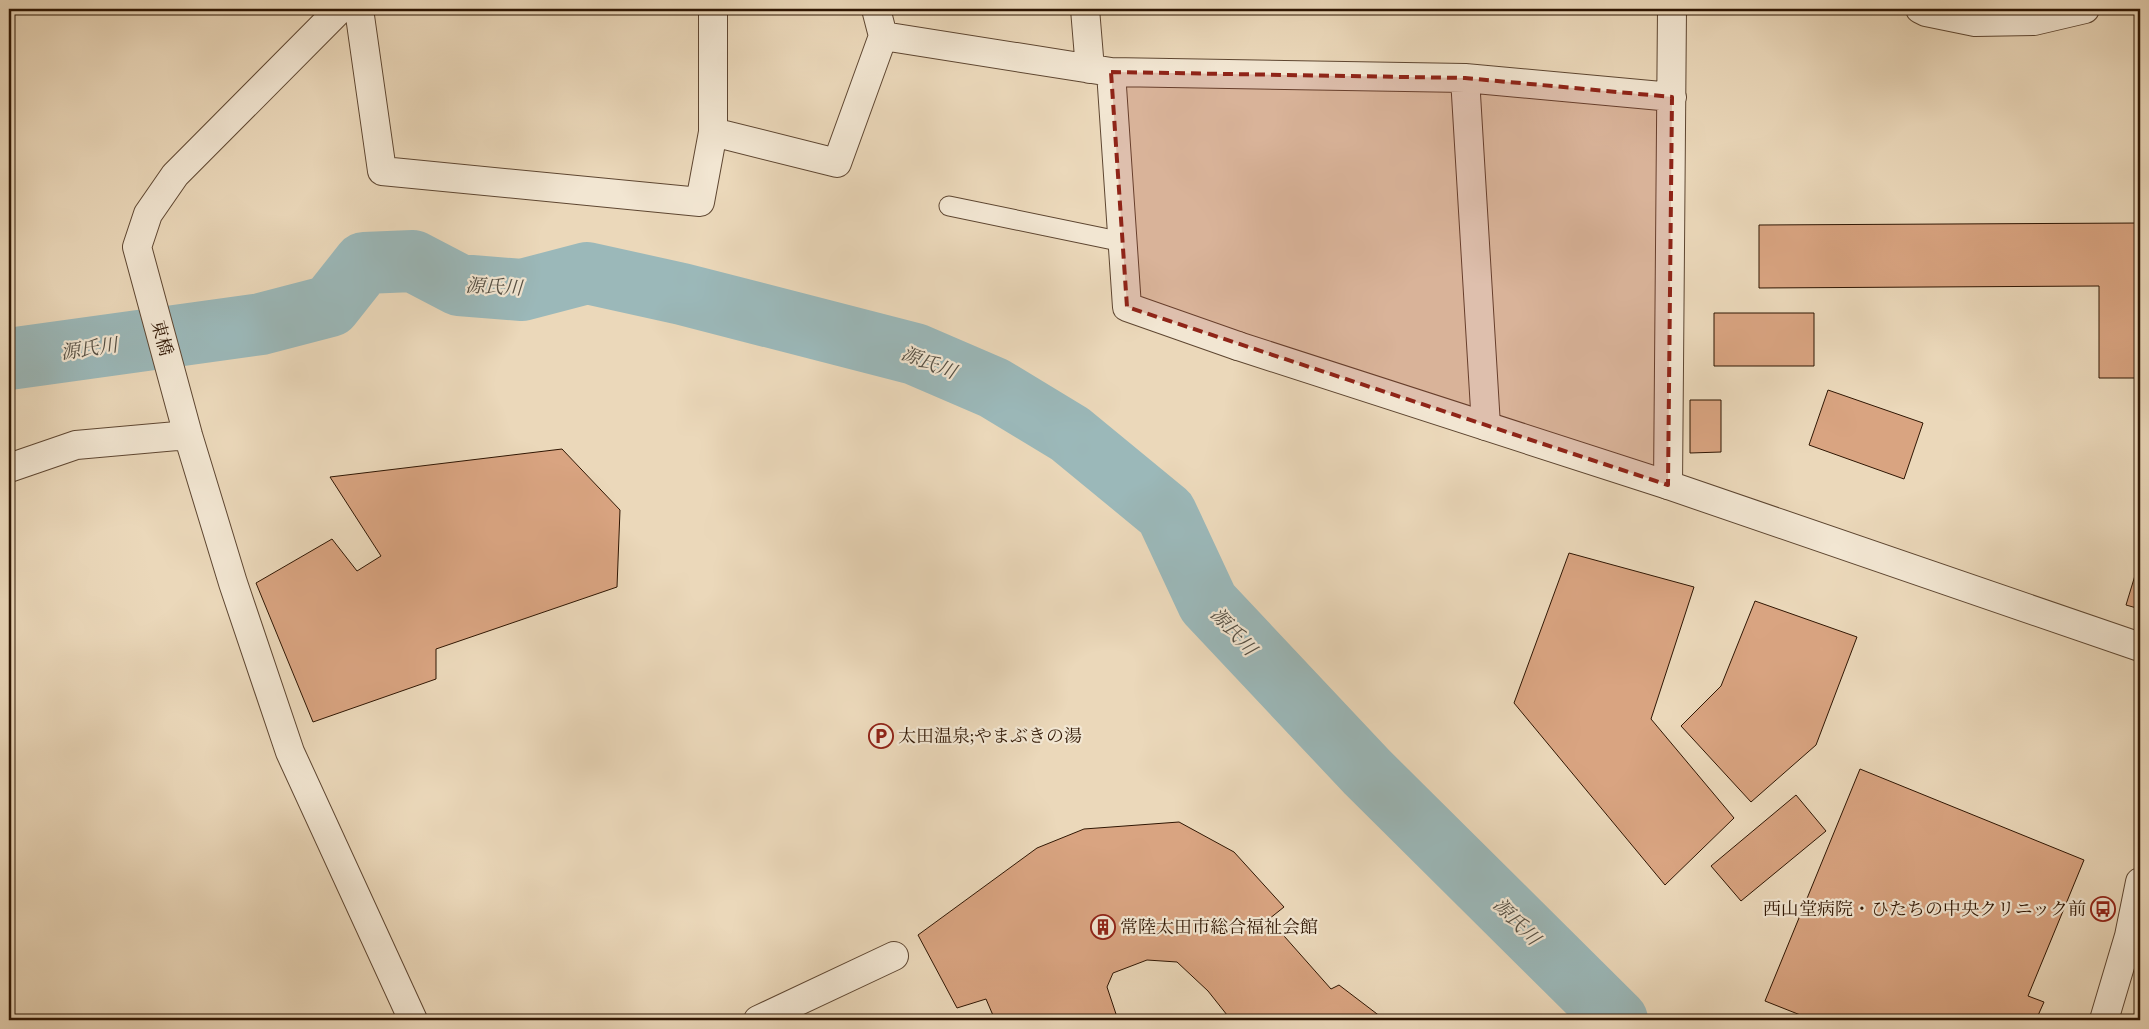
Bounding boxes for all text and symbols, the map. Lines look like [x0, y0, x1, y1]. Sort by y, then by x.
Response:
water label: 源氏川 [465, 273, 525, 301]
street label: 東橋 [147, 318, 178, 358]
water label: 源氏川 [59, 332, 121, 365]
water label: 源氏川 [898, 341, 962, 385]
water label: 源氏川 [1205, 602, 1264, 662]
parking icon: 太田温泉;やまぶきの湯 [868, 723, 894, 749]
place label: 太田温泉;やまぶきの湯 [898, 724, 1082, 747]
water label: 源氏川 [1488, 892, 1547, 952]
bus stop icon: 西山堂病院・ひたちの中央クリニック前 [2090, 896, 2116, 922]
place label: 西山堂病院・ひたちの中央クリニック前 [1763, 897, 2086, 920]
building icon: 常陸太田市総合福祉会館 [1090, 914, 1116, 940]
place label: 常陸太田市総合福祉会館 [1120, 915, 1318, 938]

